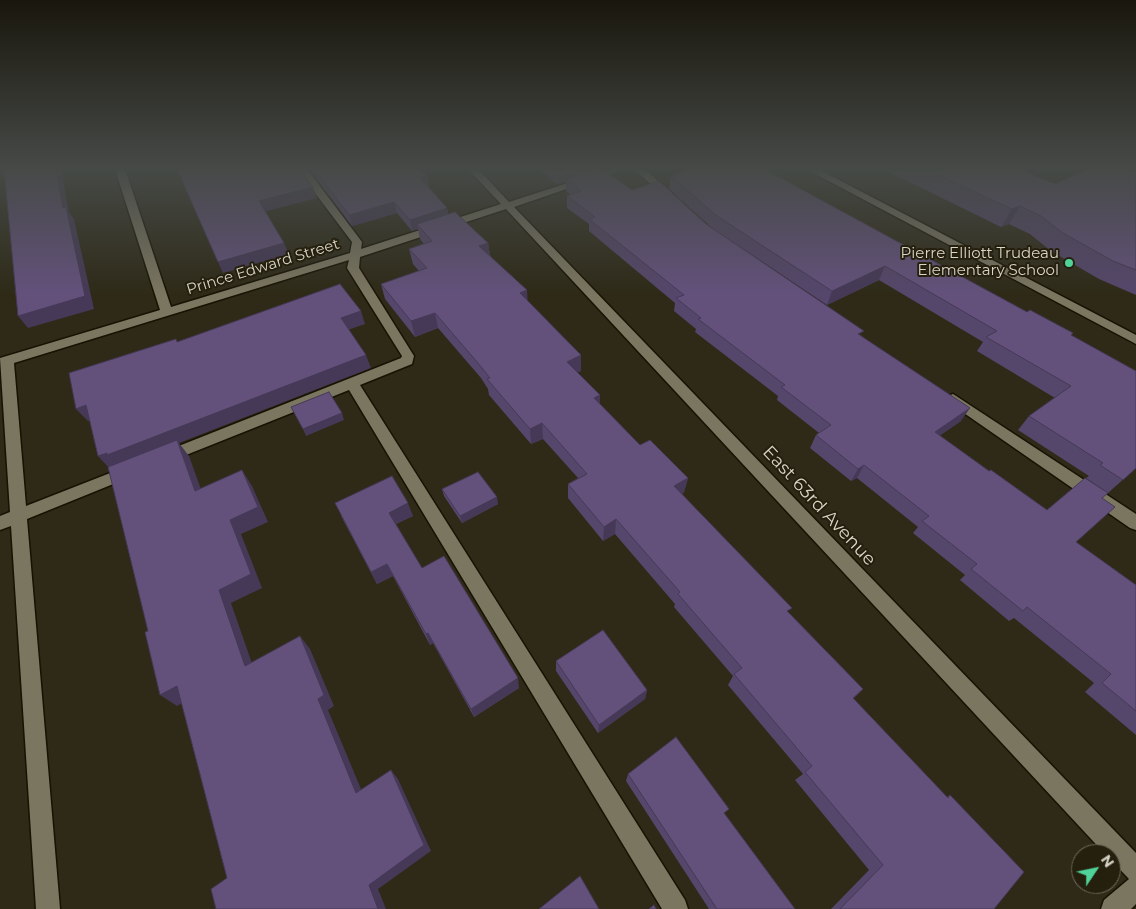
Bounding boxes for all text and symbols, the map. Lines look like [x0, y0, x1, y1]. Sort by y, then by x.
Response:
street label: Prince Edward Street [184, 235, 342, 299]
place label: Pierre Elliott Trudeau Elementary School [901, 245, 1059, 280]
marker: Pierre Elliott Trudeau Elementary School [1063, 257, 1075, 269]
street label: East 63rd Avenue [758, 441, 880, 571]
north arrow [1071, 844, 1121, 894]
text: N [1097, 851, 1118, 871]

